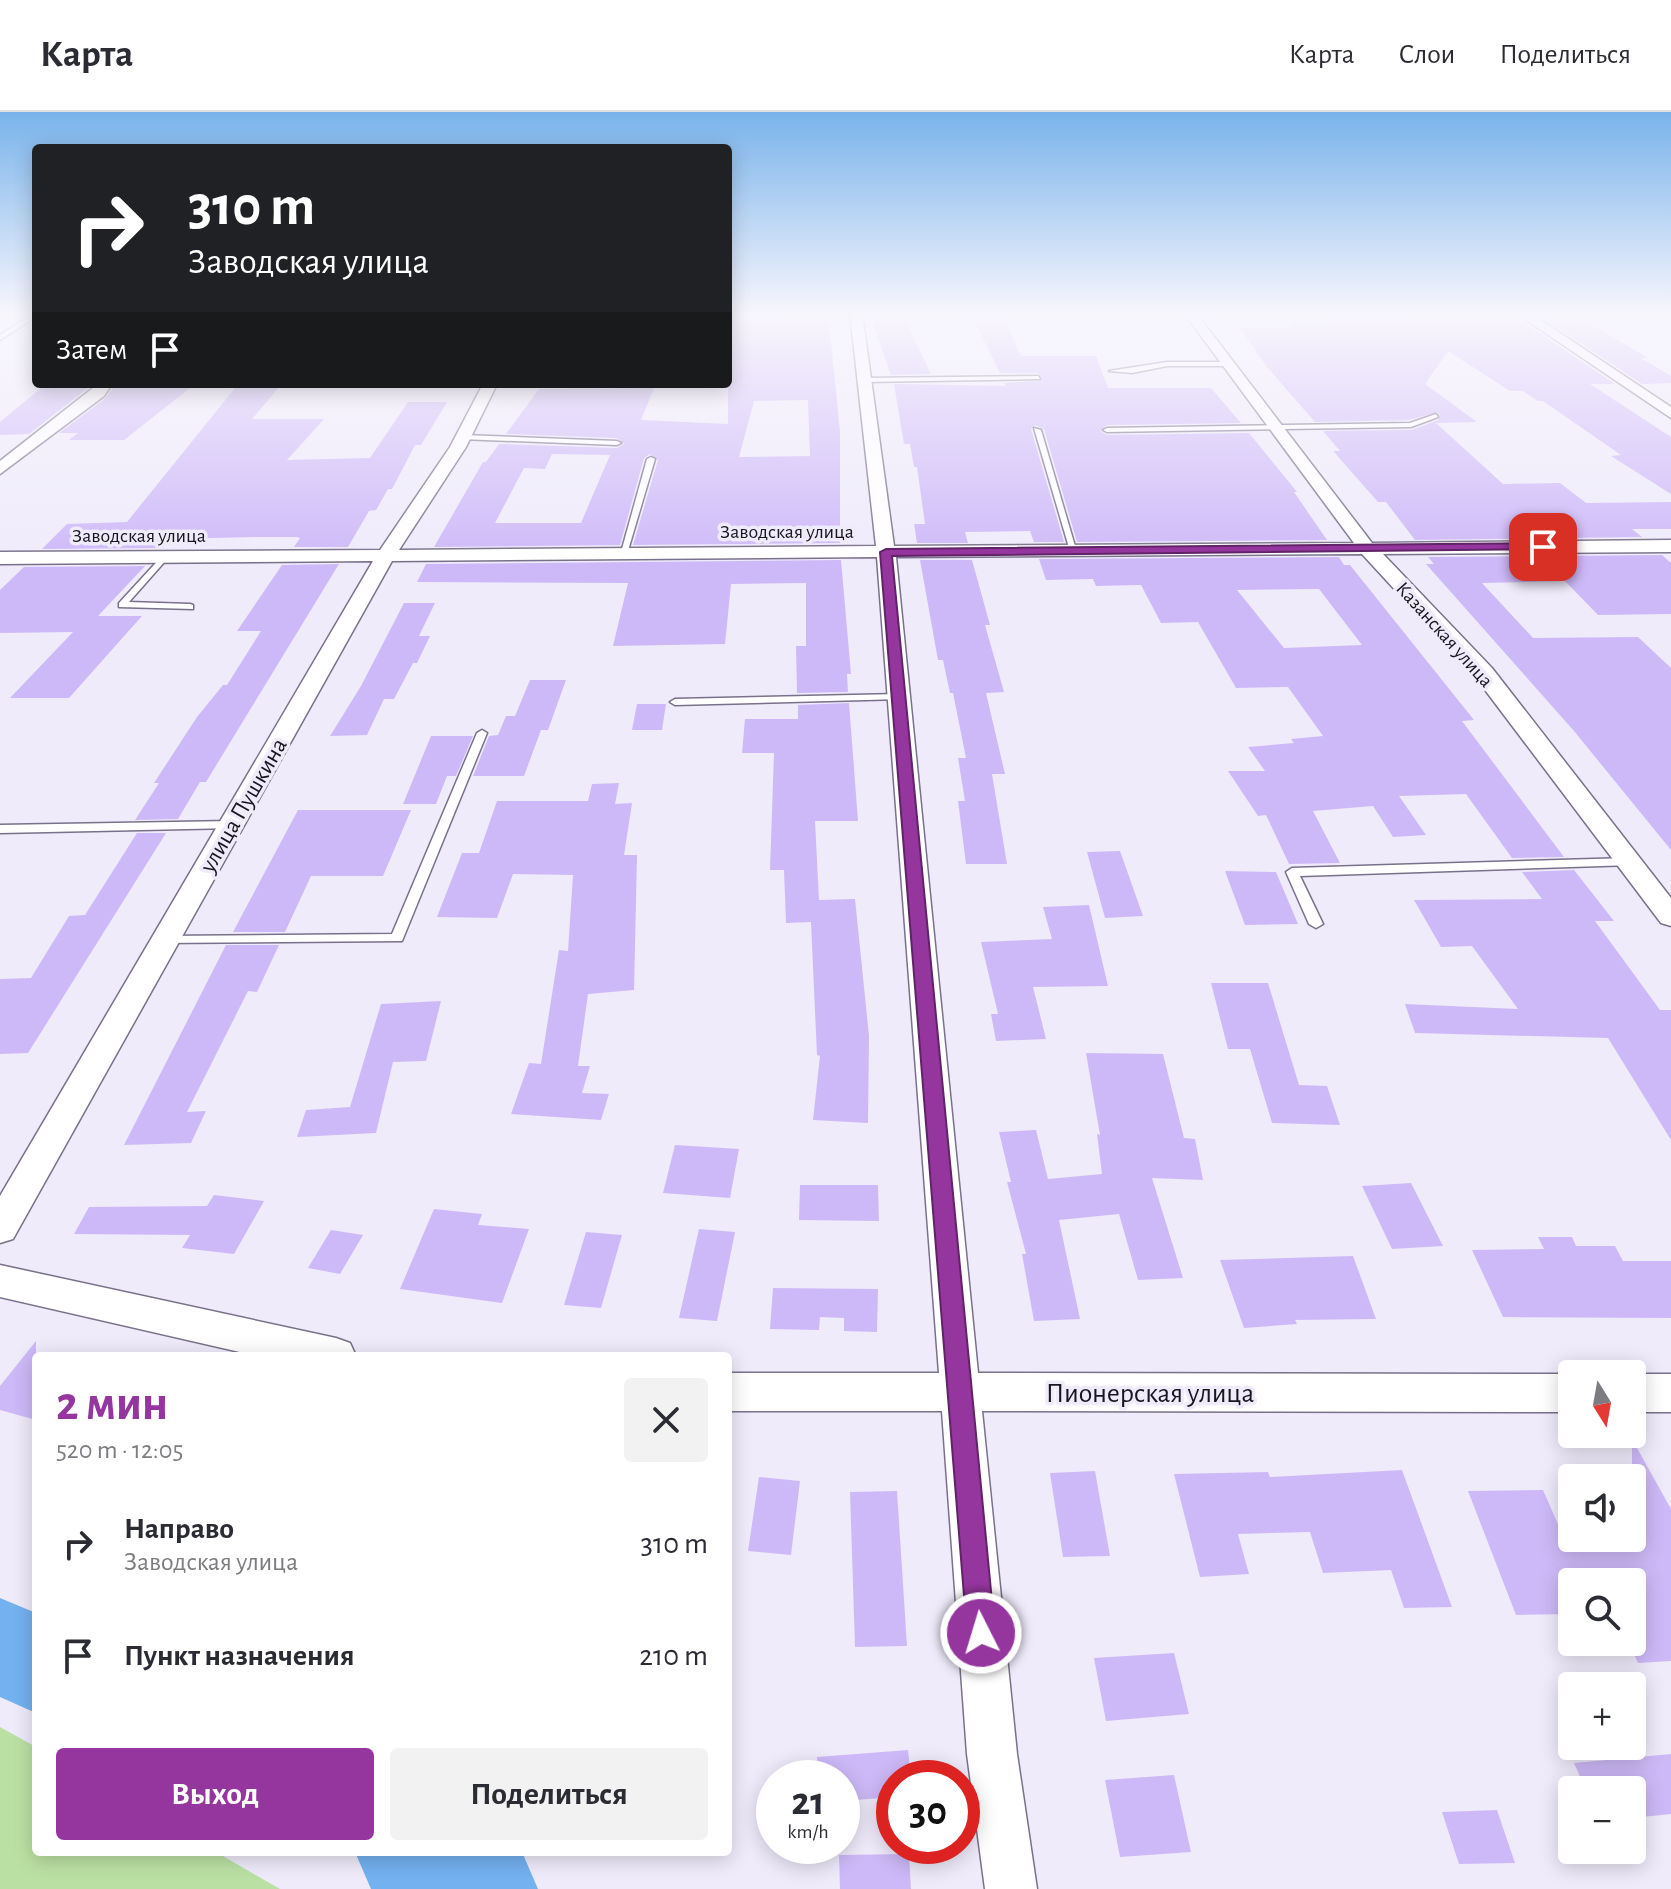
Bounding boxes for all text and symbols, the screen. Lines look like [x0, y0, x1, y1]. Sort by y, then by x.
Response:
text: Карта [40, 36, 133, 74]
text: Карта [1289, 41, 1355, 69]
text: Слои [1399, 41, 1455, 69]
text: Поделиться [1499, 41, 1631, 69]
icon: right [56, 176, 160, 280]
text: 310 m [188, 179, 315, 235]
text: Заводская улица [188, 244, 429, 280]
icon: arrive [143, 328, 187, 372]
text: Затем [56, 335, 127, 365]
pin [1509, 513, 1577, 581]
street label: Заводская улица [720, 522, 854, 542]
icon: arrive [1521, 525, 1565, 569]
street label: Заводская улица [72, 526, 206, 546]
street label: Казанская улица [1392, 578, 1497, 691]
street label: улица Пушкина [195, 734, 292, 878]
north arrow [1558, 1360, 1646, 1448]
map controls [1558, 1360, 1646, 1864]
button: close [624, 1378, 708, 1462]
street label: Пионерская улица [1046, 1380, 1254, 1408]
text: 2 мин [56, 1381, 168, 1429]
text: 520 m · 12:05 [56, 1437, 183, 1463]
button: sound [1558, 1464, 1646, 1552]
text: Направо [124, 1514, 234, 1544]
icon: right [56, 1522, 100, 1566]
text: 310 m [641, 1529, 708, 1559]
text: Заводская улица [124, 1549, 298, 1575]
button: search [1558, 1568, 1646, 1656]
position arrow [939, 1591, 1023, 1675]
icon: arrive [56, 1634, 100, 1678]
text: Пункт назначения [124, 1641, 355, 1671]
text: 210 m [639, 1641, 708, 1671]
button: + [1558, 1672, 1646, 1760]
button: Выход [56, 1748, 374, 1840]
button: Поделиться [390, 1748, 708, 1840]
speed limit sign: 30 [876, 1760, 980, 1864]
button: − [1558, 1776, 1646, 1864]
text: 21 [791, 1782, 825, 1822]
text: km/h [787, 1822, 829, 1842]

